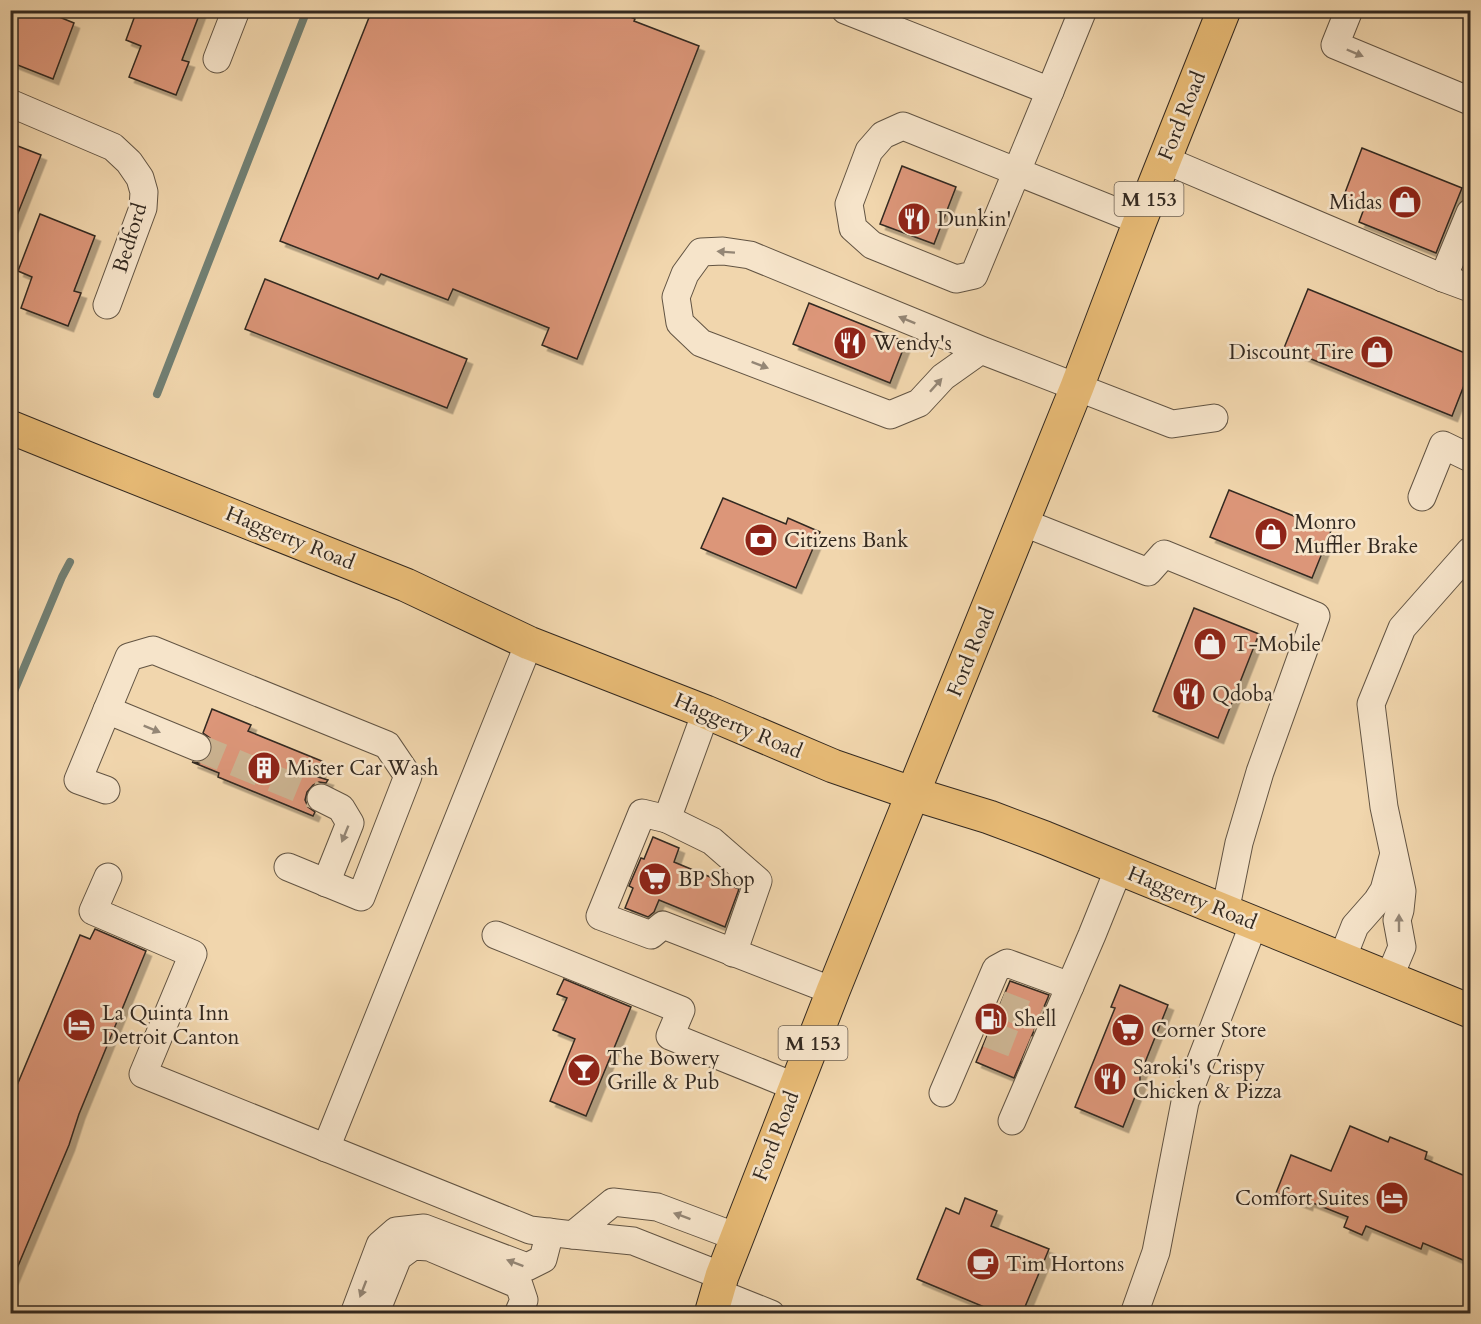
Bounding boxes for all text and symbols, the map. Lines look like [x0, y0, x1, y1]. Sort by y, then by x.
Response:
one-way arrow [1346, 49, 1364, 58]
street label: Ford Road [1151, 67, 1213, 165]
road number: M 153 [1114, 182, 1184, 216]
shop icon: Midas [1387, 184, 1423, 220]
place label: Midas [1329, 188, 1382, 217]
street label: Bedford [106, 200, 154, 276]
restaurant icon: Dunkin' [896, 201, 932, 237]
place label: Dunkin' [937, 205, 1011, 234]
one-way arrow [716, 247, 735, 257]
one-way arrow [898, 315, 916, 325]
restaurant icon: Wendy's [832, 325, 868, 361]
place label: Wendy's [872, 329, 952, 358]
shop icon: Discount Tire [1359, 334, 1395, 370]
place label: Discount Tire [1229, 338, 1354, 367]
one-way arrow [751, 360, 769, 370]
one-way arrow [929, 378, 943, 393]
street label: Haggerty Road [221, 499, 359, 577]
place label: Monro Muffler Brake [1294, 508, 1418, 561]
shop icon: Monro Muffler Brake [1253, 516, 1289, 552]
bank icon: Citizens Bank [743, 522, 779, 558]
place label: Citizens Bank [784, 526, 909, 555]
street label: Ford Road [940, 603, 1002, 701]
shop icon: T-Mobile [1192, 626, 1228, 662]
place label: T-Mobile [1233, 630, 1321, 659]
restaurant icon: Qdoba [1171, 676, 1207, 712]
place label: Qdoba [1212, 680, 1273, 709]
street label: Haggerty Road [669, 686, 807, 766]
one-way arrow [144, 724, 162, 734]
building icon: Mister Car Wash [246, 750, 282, 786]
place label: Mister Car Wash [287, 754, 439, 783]
one-way arrow [340, 825, 349, 843]
street label: Haggerty Road [1123, 859, 1261, 937]
supermarket icon: BP Shop [637, 861, 673, 897]
place label: BP Shop [678, 865, 755, 894]
one-way arrow [1394, 913, 1404, 932]
place label: La Quinta Inn Detroit Canton [102, 999, 239, 1052]
fuel station icon: Shell [973, 1001, 1009, 1037]
place label: Shell [1014, 1005, 1056, 1034]
hotel icon: La Quinta Inn Detroit Canton [61, 1007, 97, 1043]
supermarket icon: Corner Store [1110, 1012, 1146, 1048]
place label: Corner Store [1151, 1016, 1267, 1045]
road number: M 153 [778, 1026, 848, 1060]
place label: The Bowery Grille & Pub [607, 1044, 720, 1097]
bar icon: The Bowery Grille & Pub [566, 1052, 602, 1088]
place label: Saroki's Crispy Chicken & Pizza [1133, 1053, 1282, 1106]
restaurant icon: Saroki's Crispy Chicken & Pizza [1092, 1061, 1128, 1097]
street label: Ford Road [746, 1087, 806, 1185]
hotel icon: Comfort Suites [1374, 1180, 1410, 1216]
place label: Comfort Suites [1235, 1184, 1369, 1213]
one-way arrow [673, 1211, 691, 1220]
cafe icon: Tim Hortons [965, 1246, 1001, 1282]
place label: Tim Hortons [1006, 1250, 1124, 1279]
one-way arrow [506, 1258, 524, 1268]
one-way arrow [358, 1280, 367, 1298]

